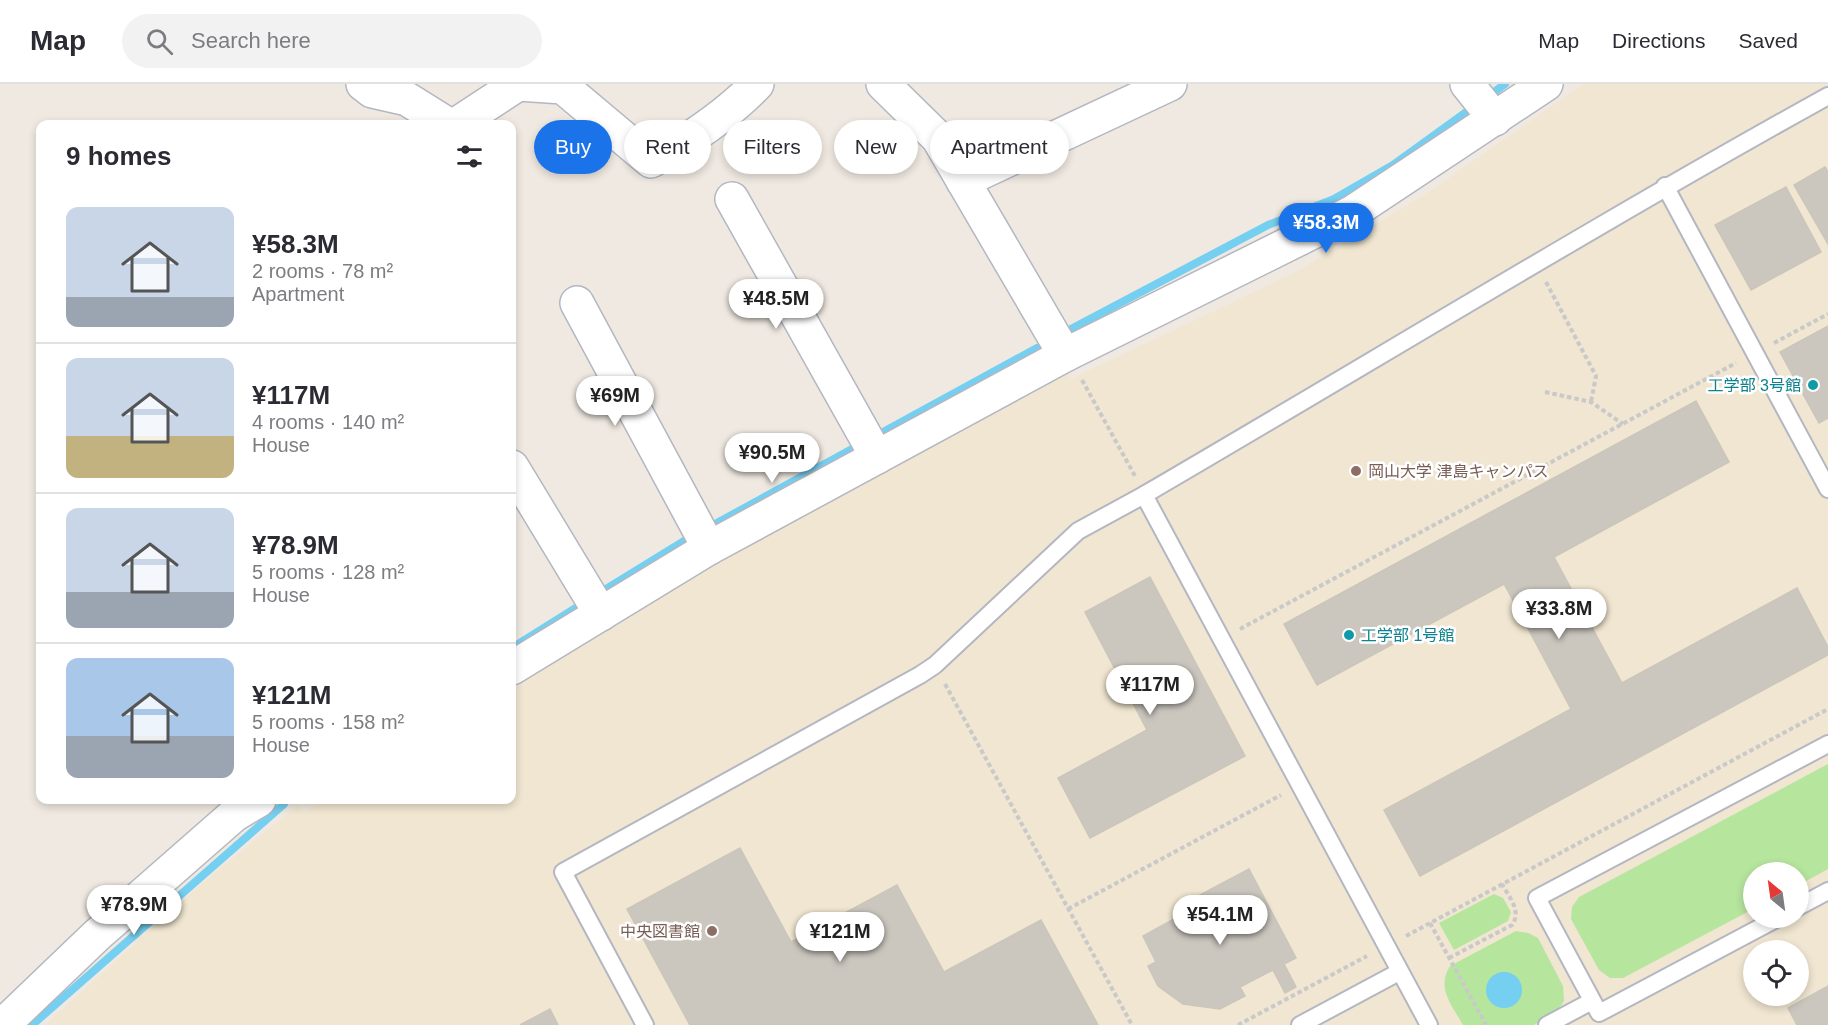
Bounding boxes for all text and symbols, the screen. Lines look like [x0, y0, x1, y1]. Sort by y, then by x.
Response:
search box [122, 14, 542, 68]
text: Map [30, 25, 86, 56]
icon: search [143, 25, 176, 58]
text: Search here [191, 28, 311, 53]
text: Map [1538, 29, 1579, 52]
text: Directions [1612, 29, 1705, 52]
text: Saved [1738, 29, 1798, 52]
chip: Buy [534, 120, 612, 174]
chip: Rent [624, 120, 711, 174]
chip: Filters [723, 120, 822, 174]
chip: New [834, 120, 918, 174]
chip: Apartment [930, 120, 1069, 174]
icon: filters [453, 140, 486, 173]
text: 9 homes [66, 141, 172, 171]
pin: ¥58.3M [1277, 203, 1375, 254]
text: ¥58.3M [1293, 211, 1359, 233]
text: ¥58.3M [252, 229, 339, 259]
icon: home [114, 231, 186, 303]
text: 2 rooms · 78 m² [252, 260, 393, 282]
pin: ¥48.5M [727, 279, 825, 330]
text: Apartment [252, 283, 344, 305]
text: ¥48.5M [743, 287, 809, 309]
pin: ¥69M [579, 376, 651, 427]
place label: 工学部 3号館 [1708, 377, 1801, 394]
marker: 工学部 3号館 [1806, 378, 1820, 392]
text: ¥117M [252, 380, 330, 410]
icon: home [114, 382, 186, 454]
text: ¥69M [590, 384, 640, 406]
text: 4 rooms · 140 m² [252, 411, 404, 433]
pin: ¥90.5M [723, 433, 821, 484]
text: House [252, 434, 310, 456]
text: ¥90.5M [739, 441, 805, 463]
place label: 岡山大学 津島キャンパス [1368, 463, 1548, 480]
marker: 岡山大学 津島キャンパス [1349, 464, 1363, 478]
text: ¥78.9M [252, 530, 339, 560]
icon: home [114, 532, 186, 604]
text: 5 rooms · 128 m² [252, 561, 404, 583]
text: House [252, 584, 310, 606]
pin: ¥33.8M [1510, 589, 1608, 640]
text: ¥33.8M [1526, 597, 1592, 619]
place label: 工学部 1号館 [1361, 627, 1454, 644]
marker: 工学部 1号館 [1342, 628, 1356, 642]
pin: ¥117M [1108, 665, 1192, 716]
text: ¥117M [1120, 673, 1180, 695]
text: ¥121M [252, 680, 332, 710]
icon: home [114, 682, 186, 754]
text: 5 rooms · 158 m² [252, 711, 404, 733]
text: House [252, 734, 310, 756]
north arrow [1743, 862, 1809, 928]
map controls [1743, 862, 1809, 1006]
pin: ¥78.9M [85, 885, 183, 936]
text: ¥78.9M [101, 893, 167, 915]
pin: ¥54.1M [1171, 895, 1269, 946]
text: ¥54.1M [1187, 903, 1253, 925]
pin: ¥121M [798, 912, 882, 963]
text: ¥121M [809, 920, 871, 942]
place label: 中央図書館 [620, 923, 700, 940]
marker: 中央図書館 [705, 924, 719, 938]
button: locate [1743, 940, 1809, 1006]

